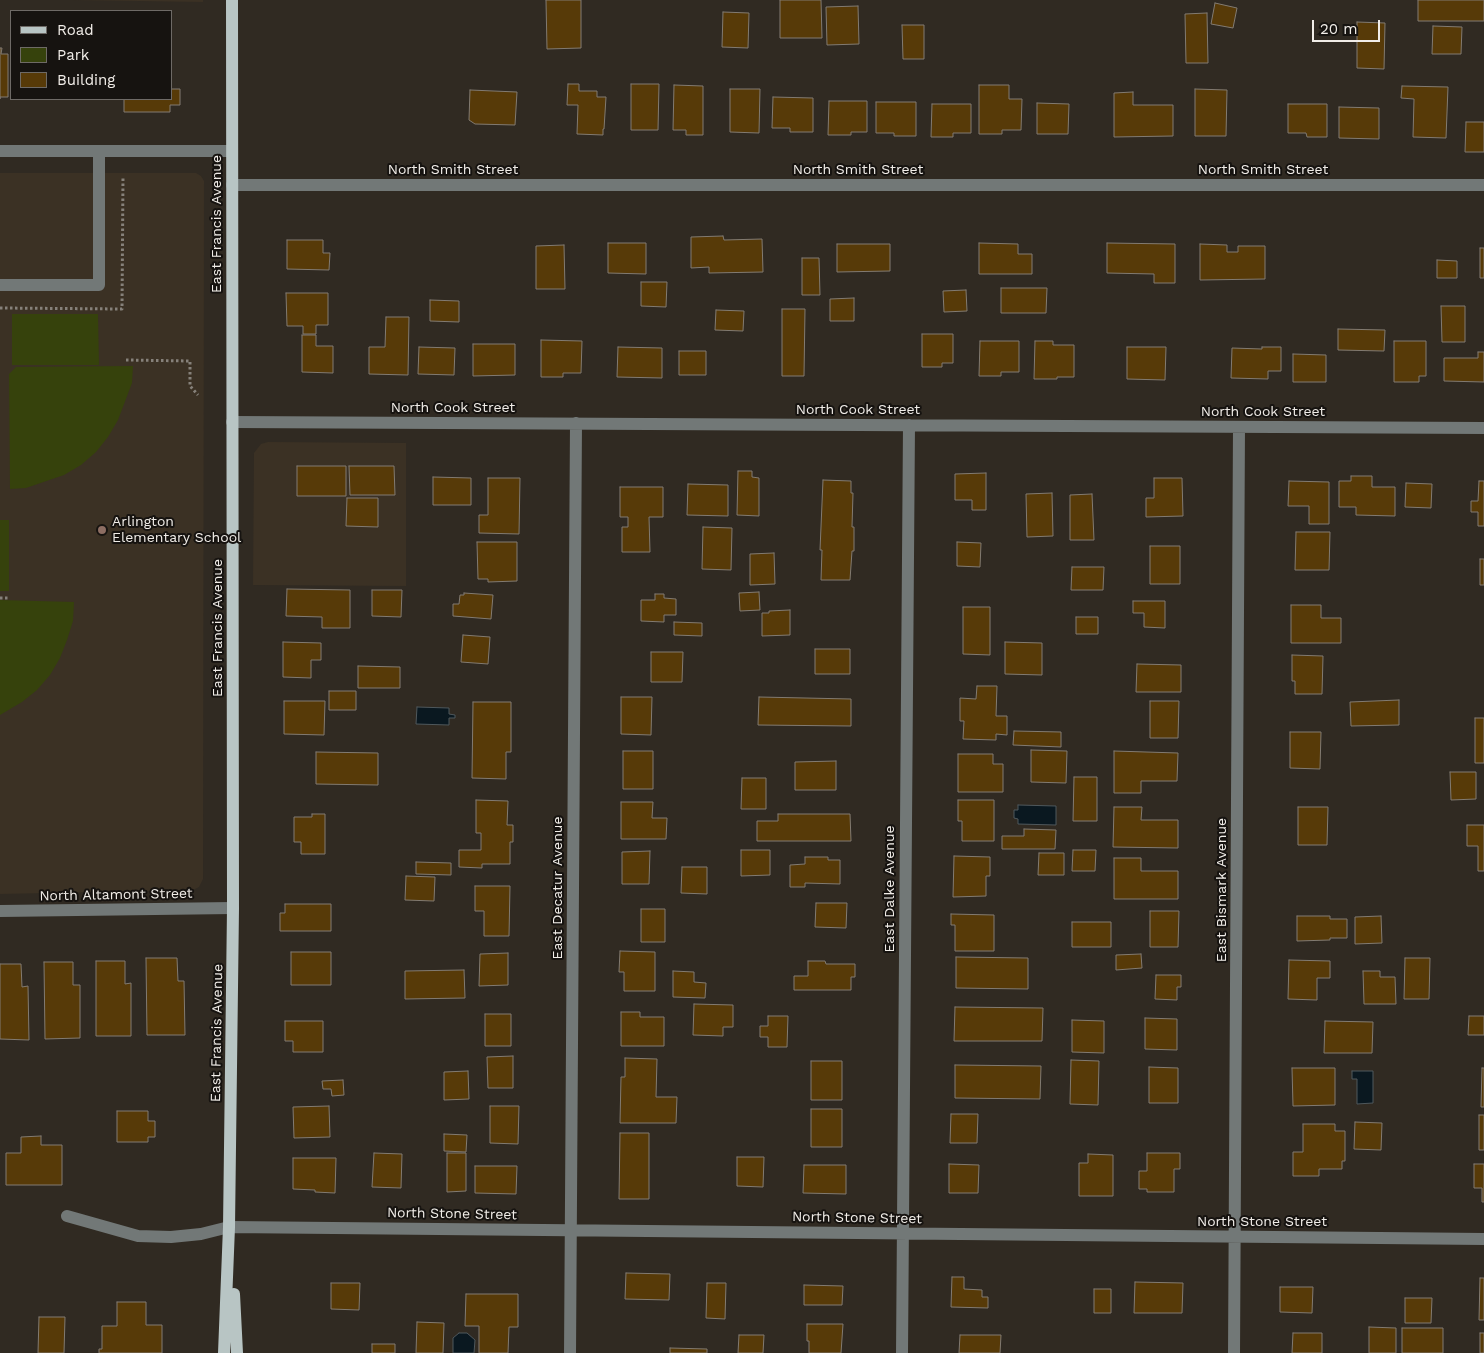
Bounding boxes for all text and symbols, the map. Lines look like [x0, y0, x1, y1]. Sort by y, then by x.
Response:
legend [10, 10, 172, 100]
scale bar [1314, 10, 1382, 42]
text: 20 m [1320, 20, 1358, 38]
text: Road [57, 21, 94, 39]
text: Park [57, 46, 89, 64]
text: Building [57, 71, 115, 89]
street label: East Francis Avenue [209, 155, 225, 293]
street label: North Smith Street [388, 162, 518, 178]
street label: North Smith Street [793, 162, 923, 178]
street label: North Smith Street [1198, 162, 1328, 178]
street label: North Cook Street [391, 400, 515, 416]
street label: North Cook Street [796, 402, 920, 418]
street label: North Cook Street [1201, 404, 1325, 420]
place label: Arlington Elementary School [112, 514, 241, 546]
marker: Arlington Elementary School [96, 524, 108, 536]
street label: East Francis Avenue [210, 559, 226, 697]
street label: East Decatur Avenue [550, 816, 566, 960]
street label: East Bismark Avenue [1214, 818, 1230, 962]
street label: East Dalke Avenue [882, 825, 898, 953]
street label: North Altamont Street [39, 885, 193, 905]
street label: East Francis Avenue [207, 964, 227, 1102]
street label: North Stone Street [387, 1204, 517, 1224]
street label: North Stone Street [792, 1208, 922, 1228]
street label: North Stone Street [1197, 1214, 1327, 1230]

